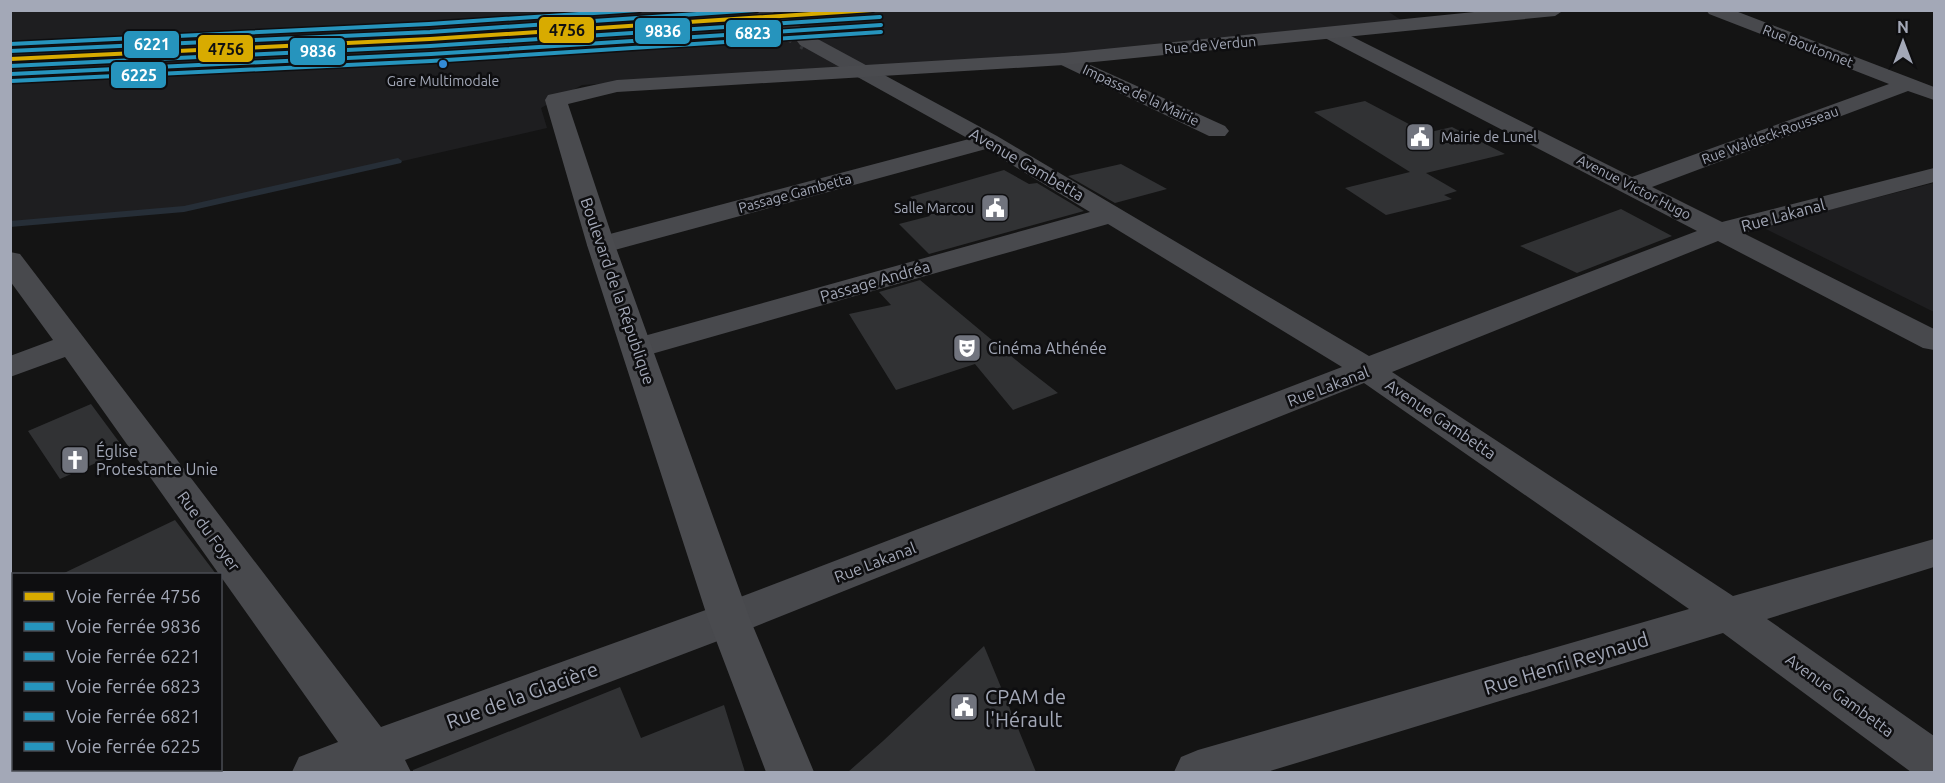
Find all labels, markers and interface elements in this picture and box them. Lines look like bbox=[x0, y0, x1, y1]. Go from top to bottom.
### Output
north arrow bbox=[1873, 12, 1933, 72]
line badge: 4756 bbox=[538, 16, 595, 44]
line badge: 9836 bbox=[634, 17, 691, 45]
text: N bbox=[1897, 18, 1909, 36]
line badge: 6823 bbox=[725, 19, 782, 48]
text: 4756 bbox=[549, 21, 585, 39]
street label: Rue Boutonnet bbox=[1761, 21, 1856, 71]
text: 9836 bbox=[645, 22, 681, 40]
text: 6823 bbox=[735, 24, 771, 42]
line badge: 6221 bbox=[123, 30, 180, 59]
street label: Rue de Verdun bbox=[1163, 33, 1257, 57]
line badge: 4756 bbox=[197, 34, 254, 63]
text: 6221 bbox=[134, 35, 170, 53]
line badge: 9836 bbox=[289, 37, 346, 66]
text: 4756 bbox=[208, 40, 244, 58]
text: 9836 bbox=[300, 42, 336, 60]
marker: Gare Multimodale bbox=[437, 58, 449, 70]
line badge: 6225 bbox=[110, 61, 167, 89]
street label: Impasse de la Mairie bbox=[1080, 61, 1202, 129]
text: 6225 bbox=[121, 66, 157, 84]
place label: Gare Multimodale bbox=[387, 73, 499, 89]
street label: Rue Waldeck-Rousseau bbox=[1699, 103, 1841, 167]
public building icon: Mairie de Lunel bbox=[1404, 121, 1436, 153]
street label: Avenue Gambetta bbox=[967, 124, 1087, 204]
place label: Mairie de Lunel bbox=[1441, 129, 1537, 145]
street label: Avenue Victor Hugo bbox=[1574, 151, 1694, 223]
street label: Passage Gambetta bbox=[737, 170, 853, 216]
public building icon: Salle Marcou bbox=[979, 192, 1011, 224]
street label: Boulevard de la République bbox=[577, 195, 659, 387]
street label: Rue Lakanal bbox=[1739, 195, 1827, 235]
place label: Salle Marcou bbox=[894, 200, 974, 216]
street label: Passage Andréa bbox=[818, 257, 932, 305]
theatre icon: Cinéma Athénée bbox=[951, 332, 983, 364]
place label: Cinéma Athénée bbox=[988, 339, 1107, 357]
street label: Rue Lakanal bbox=[1285, 362, 1371, 410]
street label: Avenue Gambetta bbox=[1382, 375, 1500, 463]
place label: Église Protestante Unie bbox=[96, 440, 218, 478]
church icon: Église Protestante Unie bbox=[59, 444, 91, 476]
street label: Rue du Foyer bbox=[174, 488, 244, 574]
street label: Rue Lakanal bbox=[832, 538, 918, 586]
legend bbox=[12, 573, 222, 771]
text: Voie ferrée 4756 bbox=[66, 586, 201, 606]
text: Voie ferrée 9836 bbox=[66, 616, 201, 636]
street label: Rue Henri Reynaud bbox=[1481, 627, 1651, 699]
text: Voie ferrée 6221 bbox=[66, 646, 201, 666]
street label: Avenue Gambetta bbox=[1782, 650, 1898, 740]
street label: Rue de la Glacière bbox=[443, 657, 601, 733]
text: Voie ferrée 6823 bbox=[66, 676, 201, 696]
place label: CPAM de l'Hérault bbox=[985, 685, 1066, 731]
public building icon: CPAM de l'Hérault bbox=[948, 691, 980, 723]
text: Voie ferrée 6821 bbox=[66, 706, 201, 726]
text: Voie ferrée 6225 bbox=[66, 736, 201, 756]

